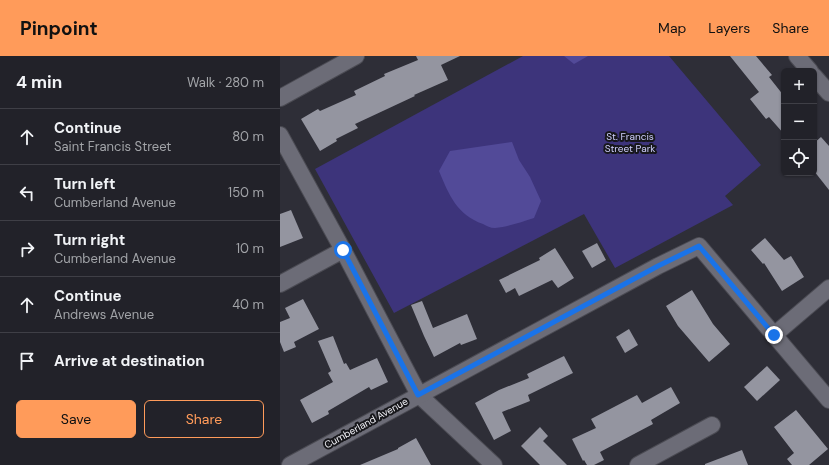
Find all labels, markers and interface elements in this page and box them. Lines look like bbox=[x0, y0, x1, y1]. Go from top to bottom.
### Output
text: Pinpoint bbox=[20, 16, 98, 41]
text: Map bbox=[658, 19, 686, 37]
text: Layers bbox=[708, 19, 750, 37]
text: Share bbox=[772, 19, 809, 37]
map controls bbox=[781, 68, 817, 176]
button: + bbox=[781, 68, 817, 104]
text: 4 min bbox=[16, 71, 62, 93]
text: Walk · 280 m bbox=[187, 74, 264, 91]
button: − bbox=[781, 104, 817, 140]
text: Continue bbox=[54, 118, 122, 138]
icon: ahead bbox=[16, 126, 38, 148]
text: 80 m bbox=[232, 128, 264, 145]
park label: St. Francis Street Park bbox=[605, 130, 655, 155]
text: Saint Francis Street bbox=[54, 138, 171, 155]
button: locate bbox=[781, 140, 817, 176]
text: Turn left bbox=[54, 174, 115, 194]
icon: left bbox=[16, 182, 38, 204]
text: 150 m bbox=[228, 184, 264, 201]
text: Cumberland Avenue bbox=[54, 194, 176, 211]
text: Turn right bbox=[54, 230, 125, 250]
icon: right bbox=[16, 238, 38, 260]
text: 10 m bbox=[236, 240, 264, 257]
route start bbox=[334, 241, 352, 259]
text: Cumberland Avenue bbox=[54, 250, 176, 267]
text: Continue bbox=[54, 286, 122, 306]
icon: ahead bbox=[16, 294, 38, 316]
text: 40 m bbox=[232, 296, 264, 313]
text: Andrews Avenue bbox=[54, 306, 154, 323]
route end bbox=[765, 326, 783, 344]
icon: arrive bbox=[16, 350, 38, 372]
text: Arrive at destination bbox=[54, 351, 205, 371]
street label: Cumberland Avenue bbox=[322, 394, 410, 451]
button: Save bbox=[16, 400, 136, 438]
button: Share bbox=[144, 400, 264, 438]

